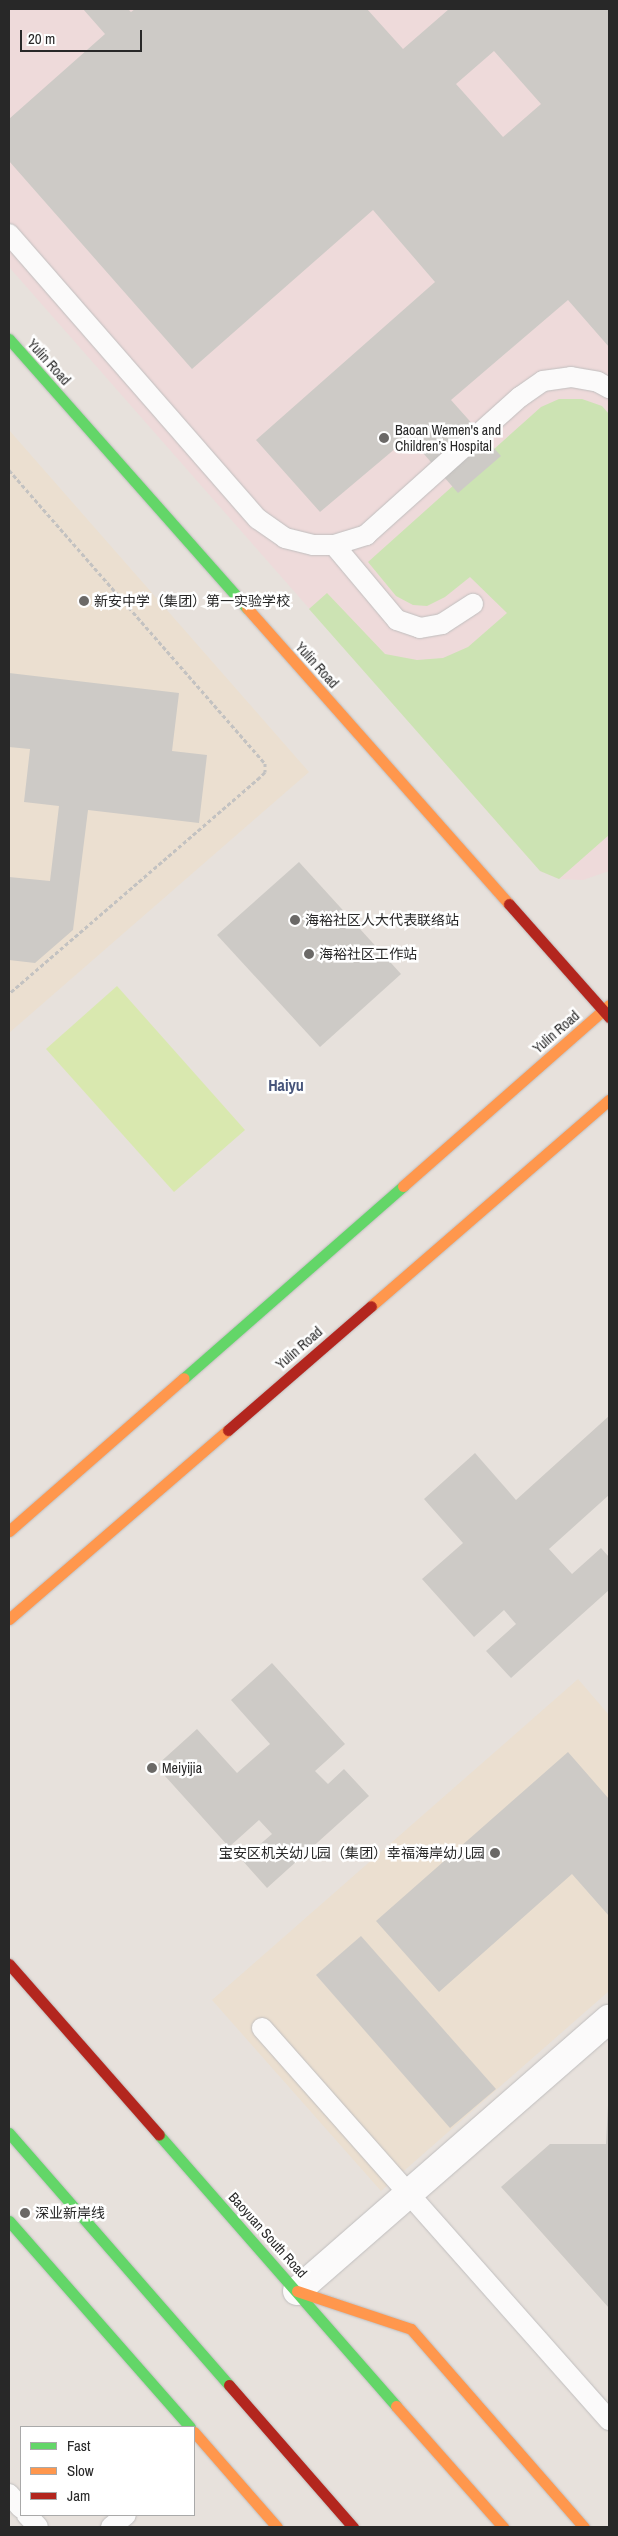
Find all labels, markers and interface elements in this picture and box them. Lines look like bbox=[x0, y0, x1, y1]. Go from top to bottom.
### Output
scale bar bbox=[22, 20, 145, 52]
text: 20 m bbox=[28, 28, 55, 49]
street label: Yulin Road bbox=[24, 336, 74, 388]
place label: Baoan Wemen's and Children’s Hospital bbox=[395, 422, 501, 454]
marker: Baoan Wemen's and Children’s Hospital bbox=[377, 431, 391, 445]
place label: 新安中学（集团）第一实验学校 bbox=[94, 593, 290, 609]
marker: 新安中学（集团）第一实验学校 bbox=[78, 595, 90, 607]
street label: Yulin Road bbox=[292, 639, 342, 691]
place label: 海裕社区人大代表联络站 bbox=[305, 912, 459, 928]
marker: 海裕社区人大代表联络站 bbox=[289, 914, 301, 926]
place label: 海裕社区工作站 bbox=[319, 946, 417, 962]
marker: 海裕社区工作站 bbox=[303, 948, 315, 960]
street label: Yulin Road bbox=[529, 1007, 583, 1057]
district label: Haiyu bbox=[268, 1075, 304, 1095]
street label: Yulin Road bbox=[272, 1323, 326, 1373]
place label: Meiyijia bbox=[162, 1760, 202, 1776]
marker: Meiyijia bbox=[146, 1762, 158, 1774]
place label: 宝安区机关幼儿园（集团）幸福海岸幼儿园 bbox=[219, 1845, 485, 1861]
marker: 宝安区机关幼儿园（集团）幸福海岸幼儿园 bbox=[489, 1847, 501, 1859]
street label: Baoyuan South Road bbox=[225, 2189, 311, 2281]
place label: 深业新岸线 bbox=[35, 2205, 105, 2221]
marker: 深业新岸线 bbox=[19, 2207, 31, 2219]
legend bbox=[20, 2426, 195, 2516]
text: Fast bbox=[67, 2435, 90, 2456]
text: Slow bbox=[67, 2460, 94, 2481]
text: Jam bbox=[67, 2485, 90, 2506]

